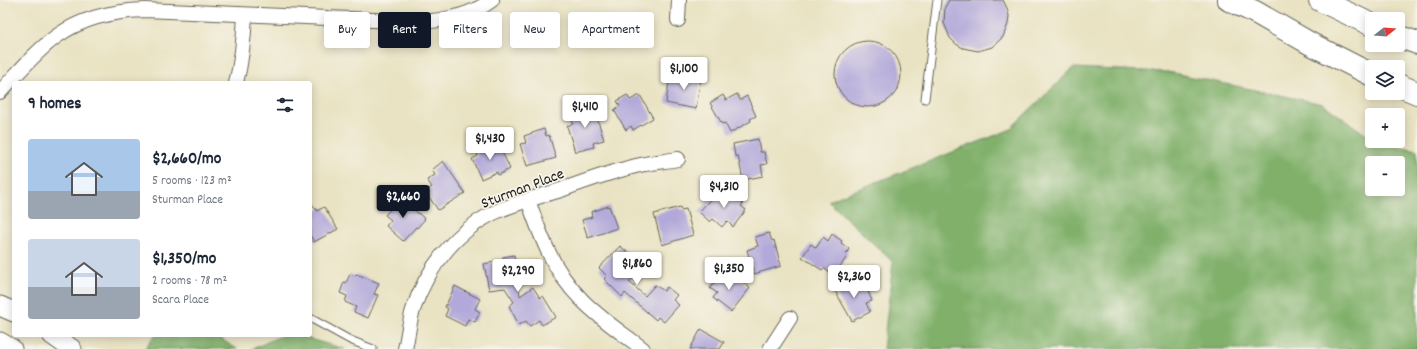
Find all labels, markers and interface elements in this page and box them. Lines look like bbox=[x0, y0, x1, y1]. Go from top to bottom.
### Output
chip: Buy bbox=[324, 12, 370, 48]
chip: Rent bbox=[378, 12, 431, 48]
chip: Filters bbox=[439, 12, 502, 48]
chip: New bbox=[510, 12, 560, 48]
chip: Apartment bbox=[568, 12, 654, 48]
north arrow bbox=[1365, 12, 1405, 52]
map controls bbox=[1365, 12, 1405, 196]
pin: $1,100 bbox=[651, 57, 717, 91]
text: $1,100 bbox=[670, 60, 698, 79]
button: layers bbox=[1365, 60, 1405, 100]
text: 9 homes bbox=[28, 93, 81, 117]
icon: filters bbox=[274, 94, 296, 116]
pin: $1,410 bbox=[552, 95, 618, 129]
text: $1,410 bbox=[571, 98, 599, 117]
button: + bbox=[1365, 108, 1405, 148]
pin: $1,430 bbox=[457, 127, 523, 161]
text: $1,430 bbox=[475, 130, 505, 149]
text: $2,660/mo bbox=[152, 148, 221, 172]
icon: home bbox=[60, 155, 108, 203]
button: − bbox=[1365, 156, 1405, 196]
street label: Sturman Place bbox=[478, 163, 568, 216]
text: 5 rooms · 123 m² bbox=[152, 172, 232, 191]
pin: $4,310 bbox=[691, 175, 757, 209]
text: $4,310 bbox=[709, 178, 739, 197]
pin: $2,660 bbox=[370, 185, 436, 219]
text: $2,660 bbox=[386, 188, 420, 207]
text: Sturman Place bbox=[152, 191, 223, 210]
text: $1,350/mo bbox=[152, 248, 216, 272]
pin: $1,860 bbox=[604, 252, 670, 286]
icon: home bbox=[60, 255, 108, 303]
text: $1,860 bbox=[622, 255, 652, 274]
pin: $1,350 bbox=[696, 257, 762, 291]
pin: $2,290 bbox=[485, 259, 551, 293]
text: $1,350 bbox=[714, 260, 744, 279]
text: $2,290 bbox=[501, 262, 535, 281]
pin: $2,360 bbox=[821, 265, 887, 299]
text: $2,360 bbox=[837, 268, 871, 287]
text: 2 rooms · 78 m² bbox=[152, 272, 227, 291]
text: Scara Place bbox=[152, 291, 209, 310]

